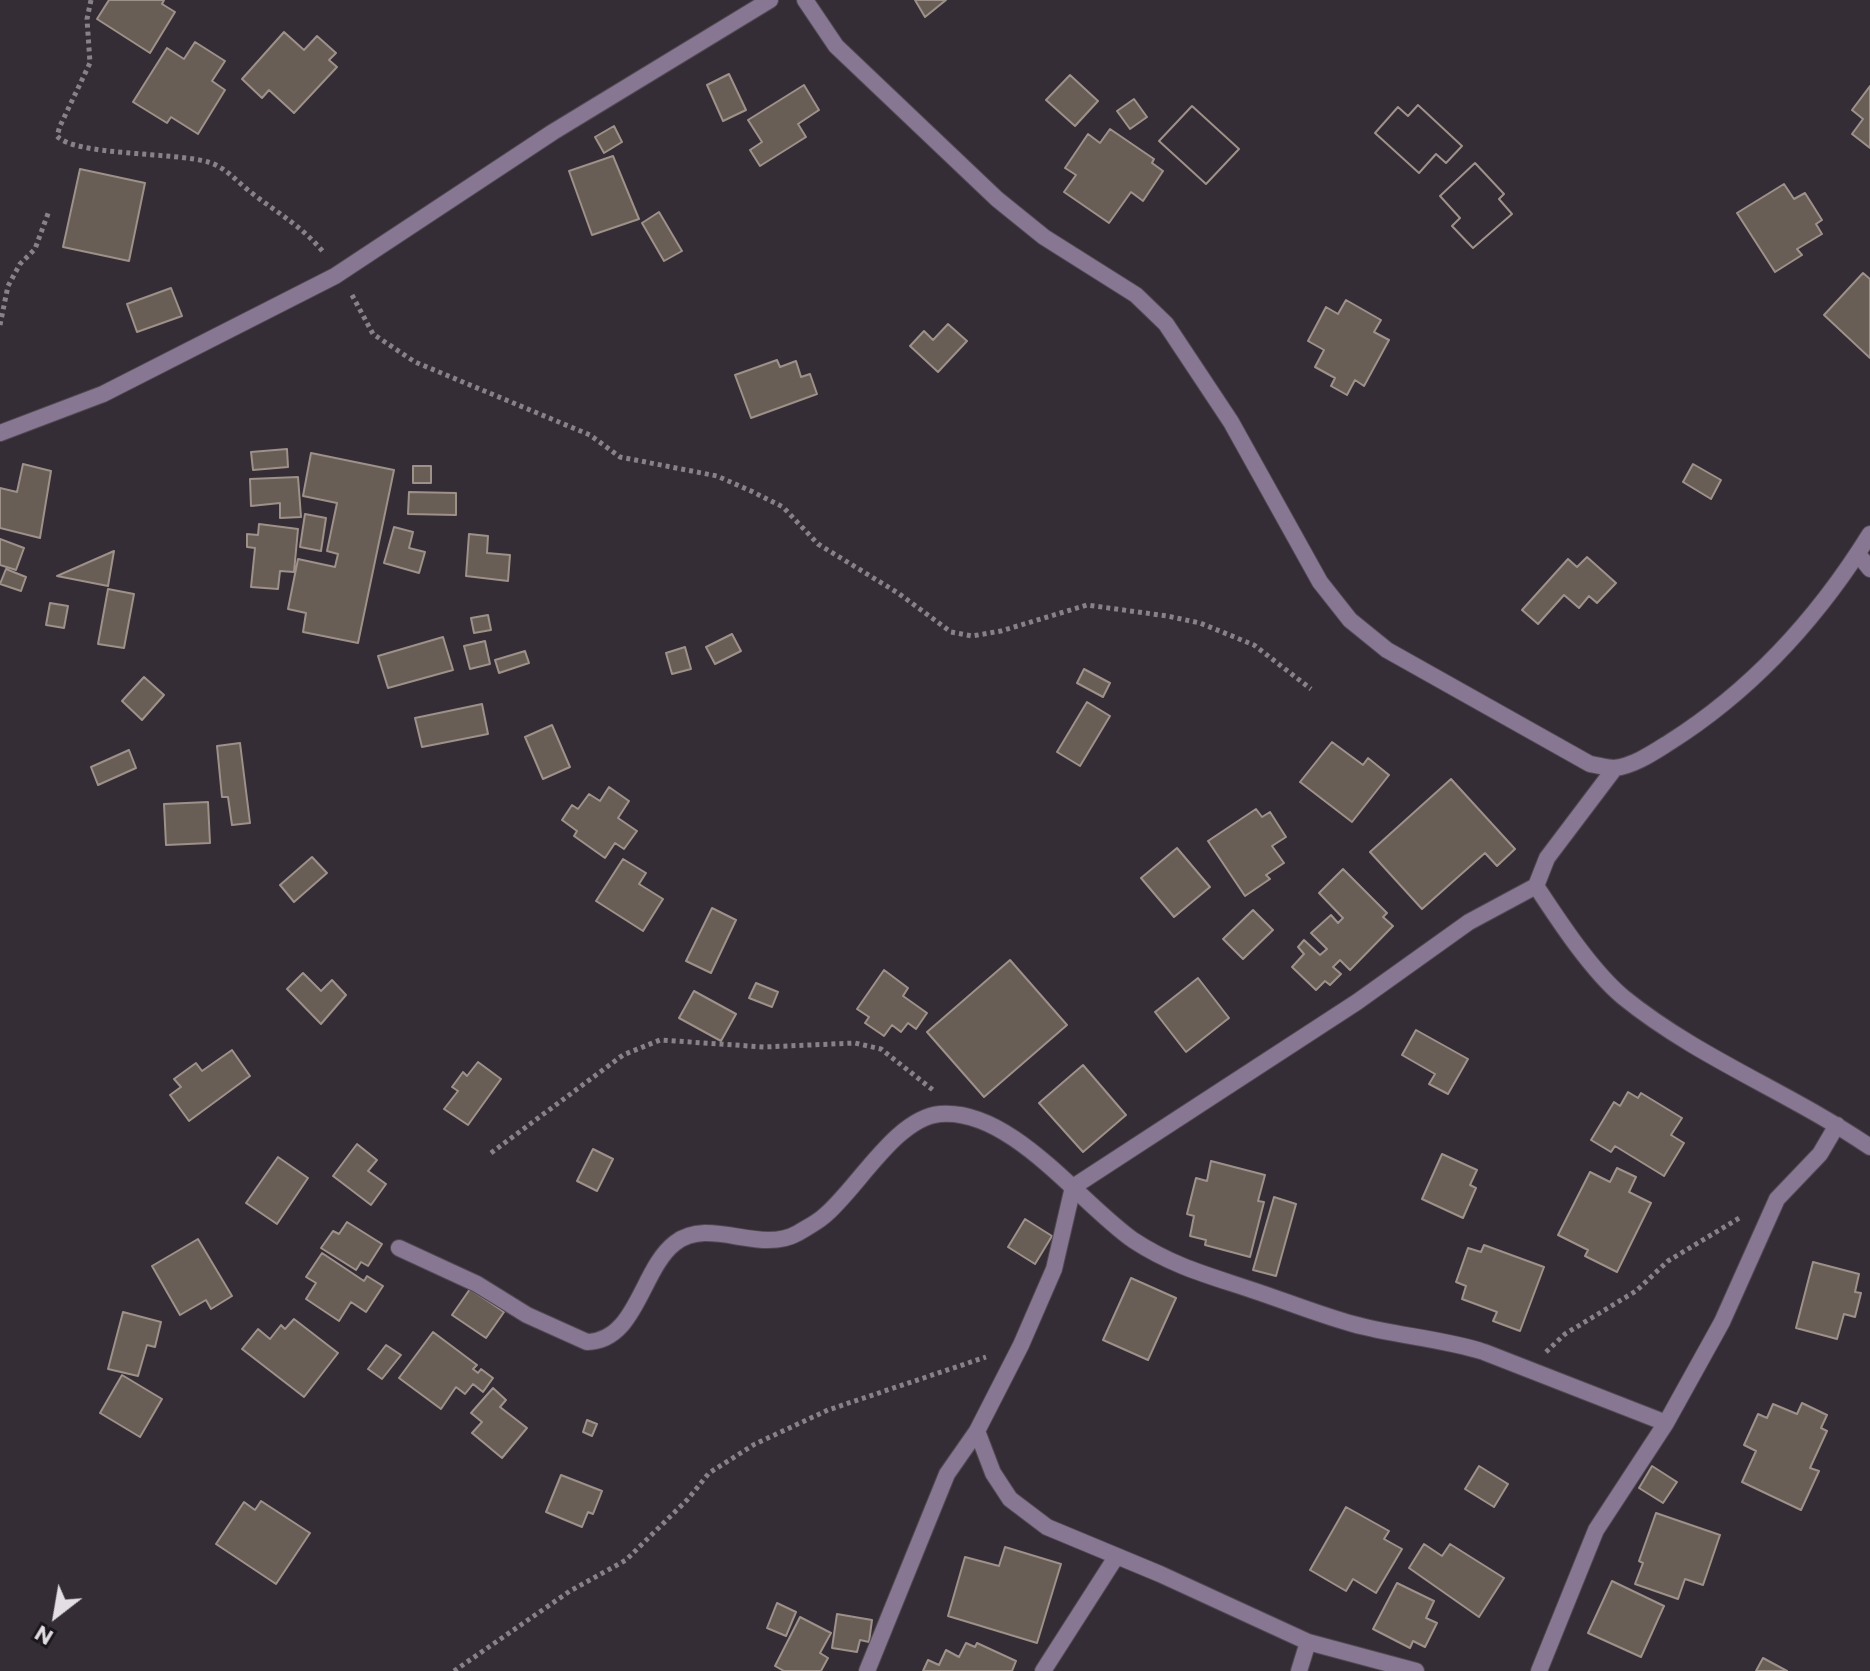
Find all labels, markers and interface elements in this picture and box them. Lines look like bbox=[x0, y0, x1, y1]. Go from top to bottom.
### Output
north arrow bbox=[16, 1575, 96, 1655]
text: N bbox=[29, 1620, 57, 1652]

